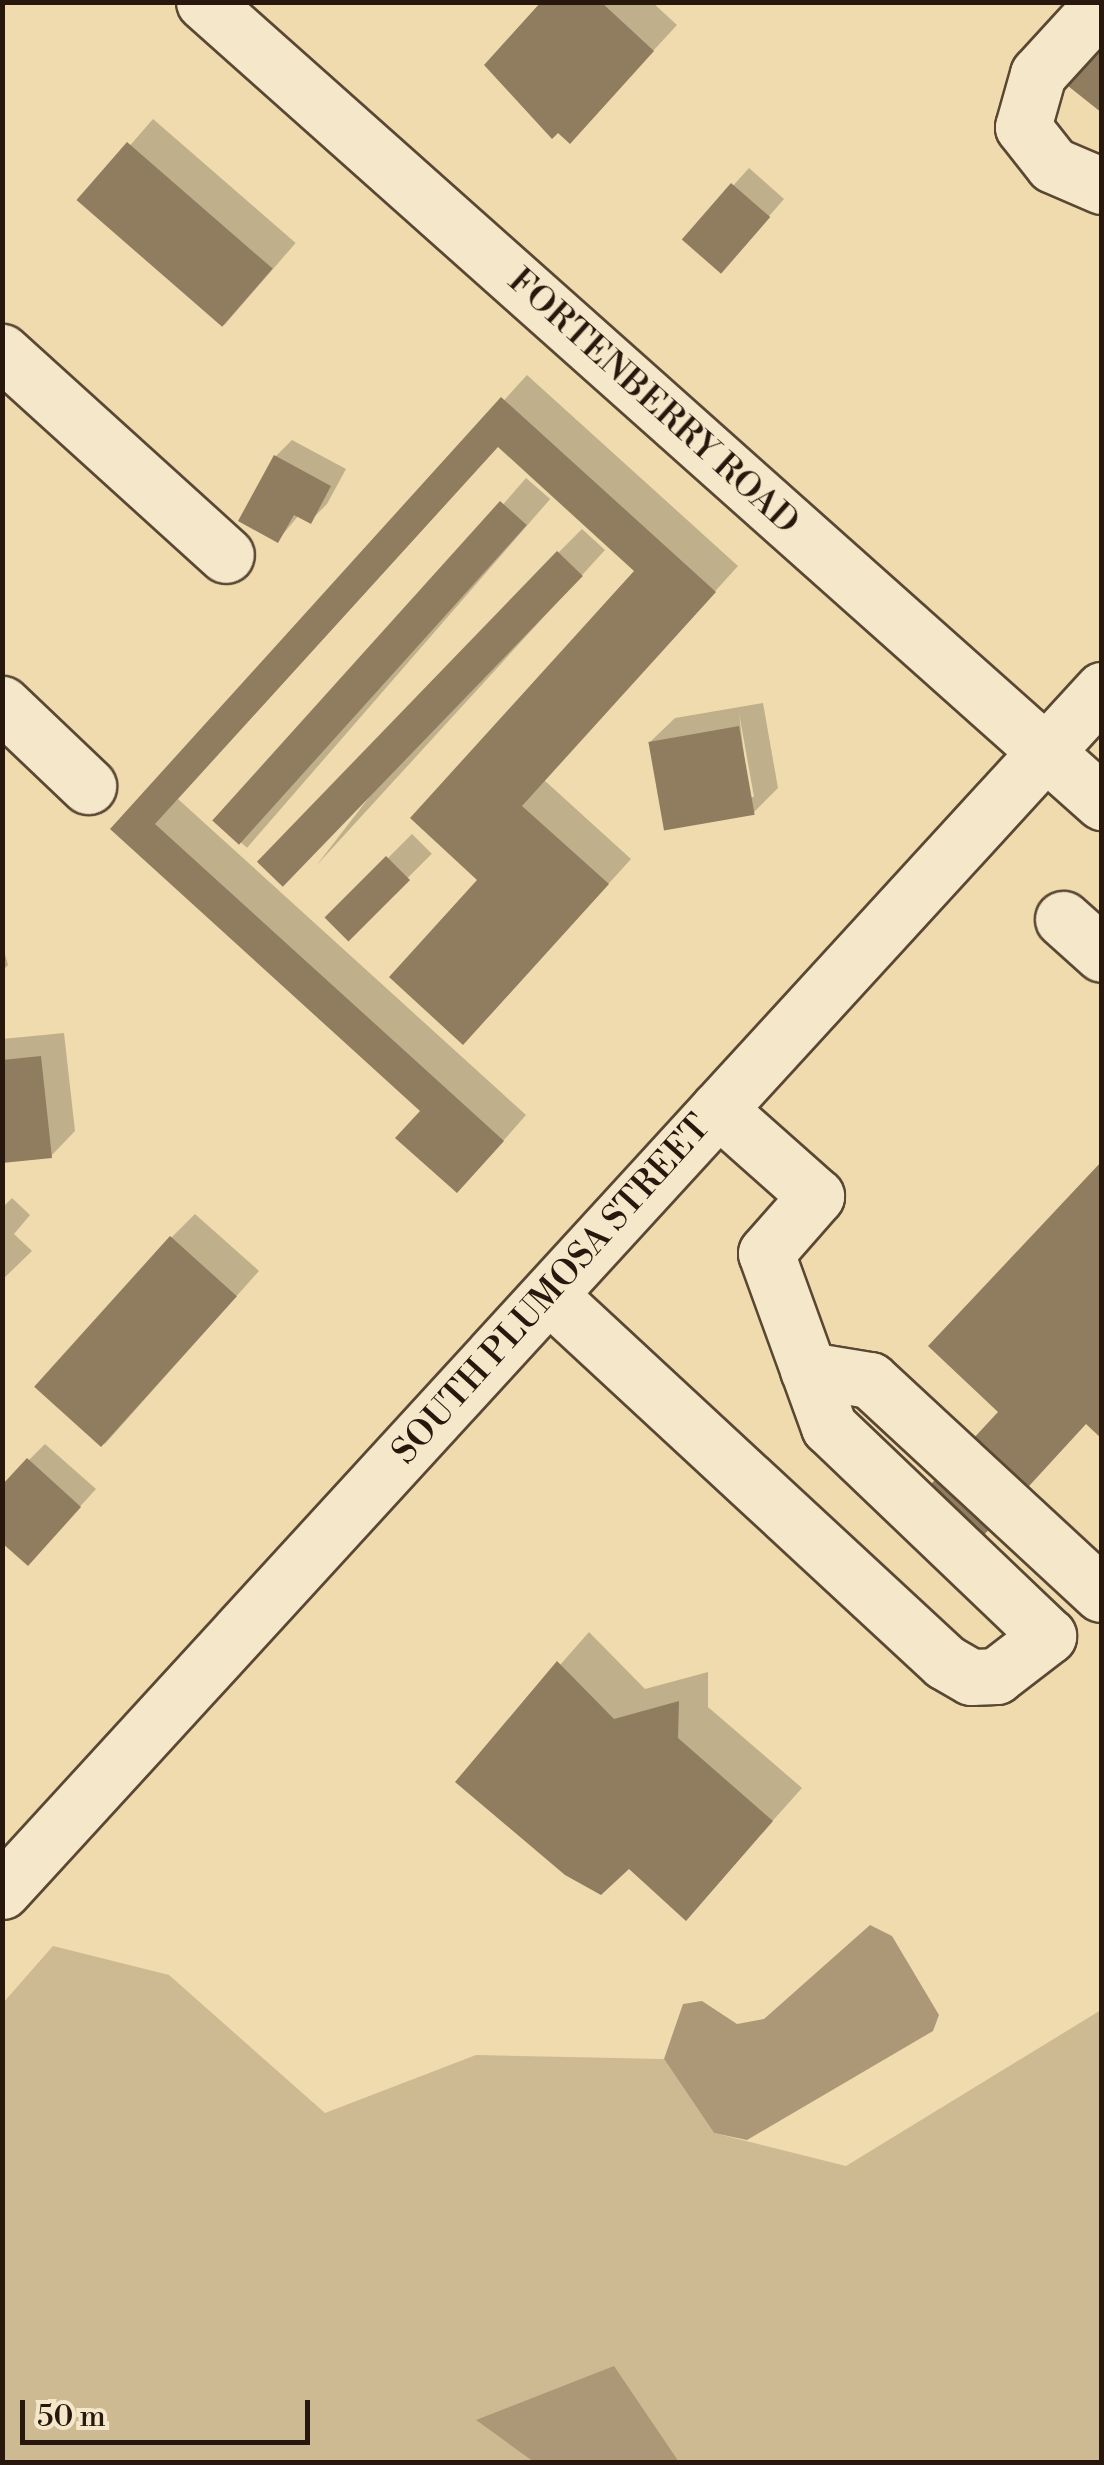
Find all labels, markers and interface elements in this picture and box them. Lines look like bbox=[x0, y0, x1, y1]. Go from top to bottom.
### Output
street label: FORTENBERRY ROAD bbox=[499, 260, 807, 544]
street label: SOUTH PLUMOSA STREET bbox=[384, 1107, 720, 1473]
scale bar bbox=[25, 2380, 315, 2442]
text: 50 m bbox=[37, 2398, 106, 2436]

